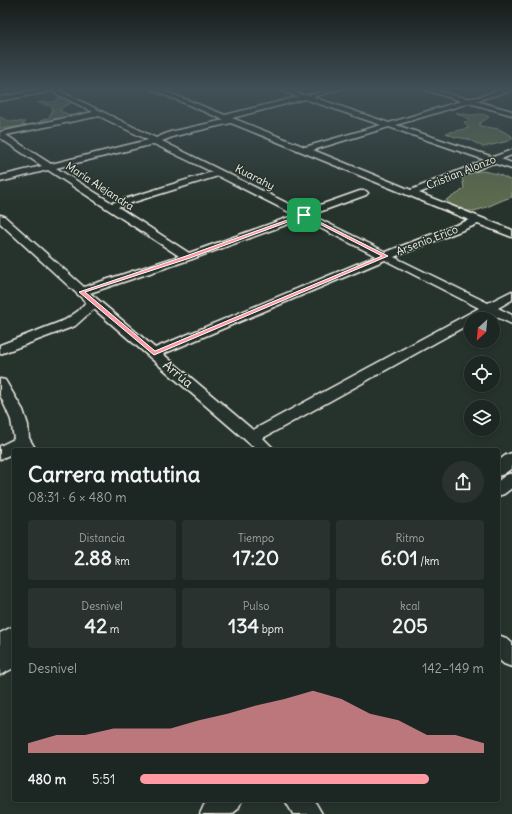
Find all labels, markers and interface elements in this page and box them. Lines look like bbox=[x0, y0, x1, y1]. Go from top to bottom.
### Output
street label: Cristian Alonzo bbox=[424, 152, 498, 192]
street label: María Alejandra bbox=[63, 159, 137, 213]
street label: Kuarahy bbox=[233, 161, 277, 193]
pin bbox=[287, 198, 321, 232]
icon: arrive bbox=[293, 204, 315, 226]
street label: Arsenio Erico bbox=[394, 222, 460, 258]
north arrow bbox=[464, 312, 500, 348]
map controls bbox=[464, 312, 500, 436]
button: locate bbox=[464, 356, 500, 392]
street label: Arrúa bbox=[160, 357, 196, 391]
button: layers bbox=[464, 400, 500, 436]
text: Carrera matutina bbox=[28, 460, 200, 488]
button: share bbox=[442, 461, 484, 503]
text: 08:31 · 6 × 480 m bbox=[28, 489, 127, 506]
text: Distancia bbox=[79, 531, 125, 545]
text: Tiempo bbox=[238, 531, 274, 545]
text: Ritmo bbox=[396, 531, 425, 545]
text: 2.88 bbox=[74, 545, 112, 570]
text: 17:20 bbox=[233, 545, 279, 570]
text: 6:01 bbox=[380, 545, 418, 570]
text: km bbox=[112, 554, 130, 568]
text: /km bbox=[418, 554, 440, 568]
text: Desnivel bbox=[81, 599, 123, 613]
text: Pulso bbox=[243, 599, 269, 613]
text: kcal bbox=[400, 599, 420, 613]
text: 42 bbox=[85, 613, 107, 638]
text: 134 bbox=[228, 613, 259, 638]
text: 205 bbox=[392, 613, 428, 638]
text: m bbox=[107, 622, 119, 636]
text: bpm bbox=[259, 622, 284, 636]
text: Desnivel bbox=[28, 660, 77, 677]
text: 142–149 m bbox=[422, 660, 484, 677]
text: 480 m bbox=[28, 771, 66, 788]
text: 5:51 bbox=[92, 771, 115, 788]

